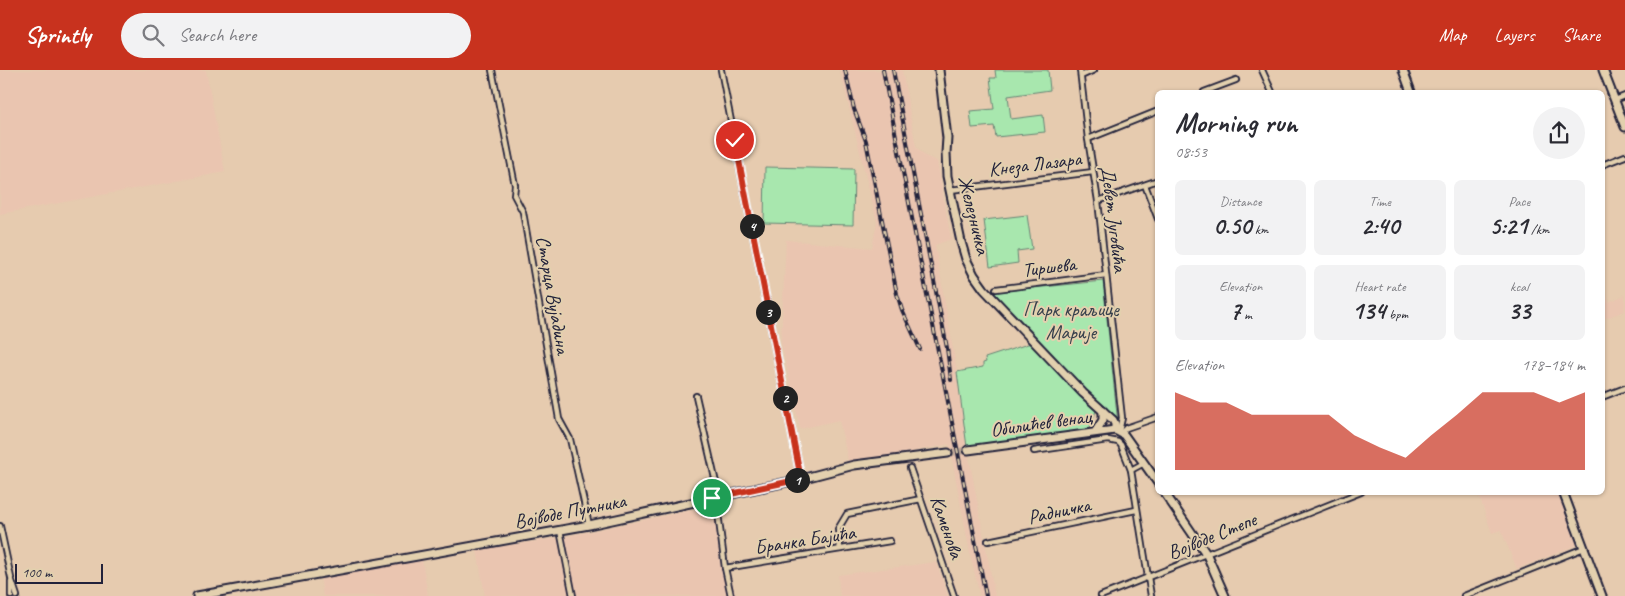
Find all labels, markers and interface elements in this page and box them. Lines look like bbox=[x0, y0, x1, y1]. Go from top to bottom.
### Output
search box bbox=[121, 13, 471, 58]
text: Sprintly bbox=[25, 20, 91, 50]
icon: search bbox=[139, 21, 167, 49]
text: Search here bbox=[179, 23, 256, 47]
text: Map bbox=[1439, 24, 1467, 46]
text: Layers bbox=[1495, 24, 1534, 46]
text: Share bbox=[1562, 24, 1600, 46]
text: Morning run bbox=[1175, 105, 1297, 140]
button: share bbox=[1533, 107, 1585, 159]
pin bbox=[714, 119, 756, 161]
icon: check bbox=[721, 126, 749, 154]
text: 08:53 bbox=[1175, 142, 1207, 162]
street label: Кнеза Лазара bbox=[987, 146, 1085, 182]
street label: Девет Југовића bbox=[1095, 165, 1133, 275]
street label: Железничка bbox=[952, 173, 996, 258]
text: Distance bbox=[1220, 193, 1262, 210]
text: Time bbox=[1369, 193, 1391, 210]
text: Pace bbox=[1509, 193, 1530, 210]
text: 0.50 bbox=[1213, 210, 1251, 242]
text: 2:40 bbox=[1361, 210, 1399, 242]
text: 5:21 bbox=[1489, 210, 1528, 242]
pin: 4 bbox=[740, 214, 764, 238]
text: 4 bbox=[749, 218, 756, 235]
text: km bbox=[1251, 221, 1268, 238]
text: /km bbox=[1528, 221, 1549, 238]
street label: Старца Вујадина bbox=[530, 234, 576, 358]
street label: Тиршева bbox=[1021, 251, 1079, 283]
text: Elevation bbox=[1219, 278, 1262, 295]
text: Heart rate bbox=[1354, 278, 1406, 295]
text: kcal bbox=[1510, 278, 1529, 295]
text: 7 bbox=[1229, 295, 1241, 327]
text: 134 bbox=[1352, 295, 1386, 327]
text: 33 bbox=[1508, 295, 1531, 327]
park label: Парк краљице Марије bbox=[1023, 297, 1120, 345]
pin: 3 bbox=[756, 300, 780, 324]
text: 3 bbox=[765, 304, 772, 321]
text: m bbox=[1241, 306, 1252, 323]
text: bpm bbox=[1386, 306, 1408, 323]
text: Elevation bbox=[1175, 355, 1224, 375]
text: 178–184 m bbox=[1522, 355, 1585, 375]
pin: 2 bbox=[772, 386, 798, 410]
text: 2 bbox=[782, 390, 789, 407]
street label: Обилићев венац bbox=[989, 403, 1095, 442]
pin: 1 bbox=[784, 468, 810, 492]
text: 1 bbox=[794, 472, 801, 489]
pin bbox=[691, 477, 733, 519]
icon: arrive bbox=[698, 484, 726, 512]
street label: Војводе Путника bbox=[512, 488, 630, 534]
street label: Каменова bbox=[925, 492, 970, 563]
street label: Радничка bbox=[1025, 492, 1094, 530]
street label: Војводе Степе bbox=[1164, 506, 1261, 565]
street label: Бранка Бајића bbox=[753, 520, 858, 560]
scale bar bbox=[15, 561, 102, 584]
text: 100 m bbox=[22, 564, 52, 581]

